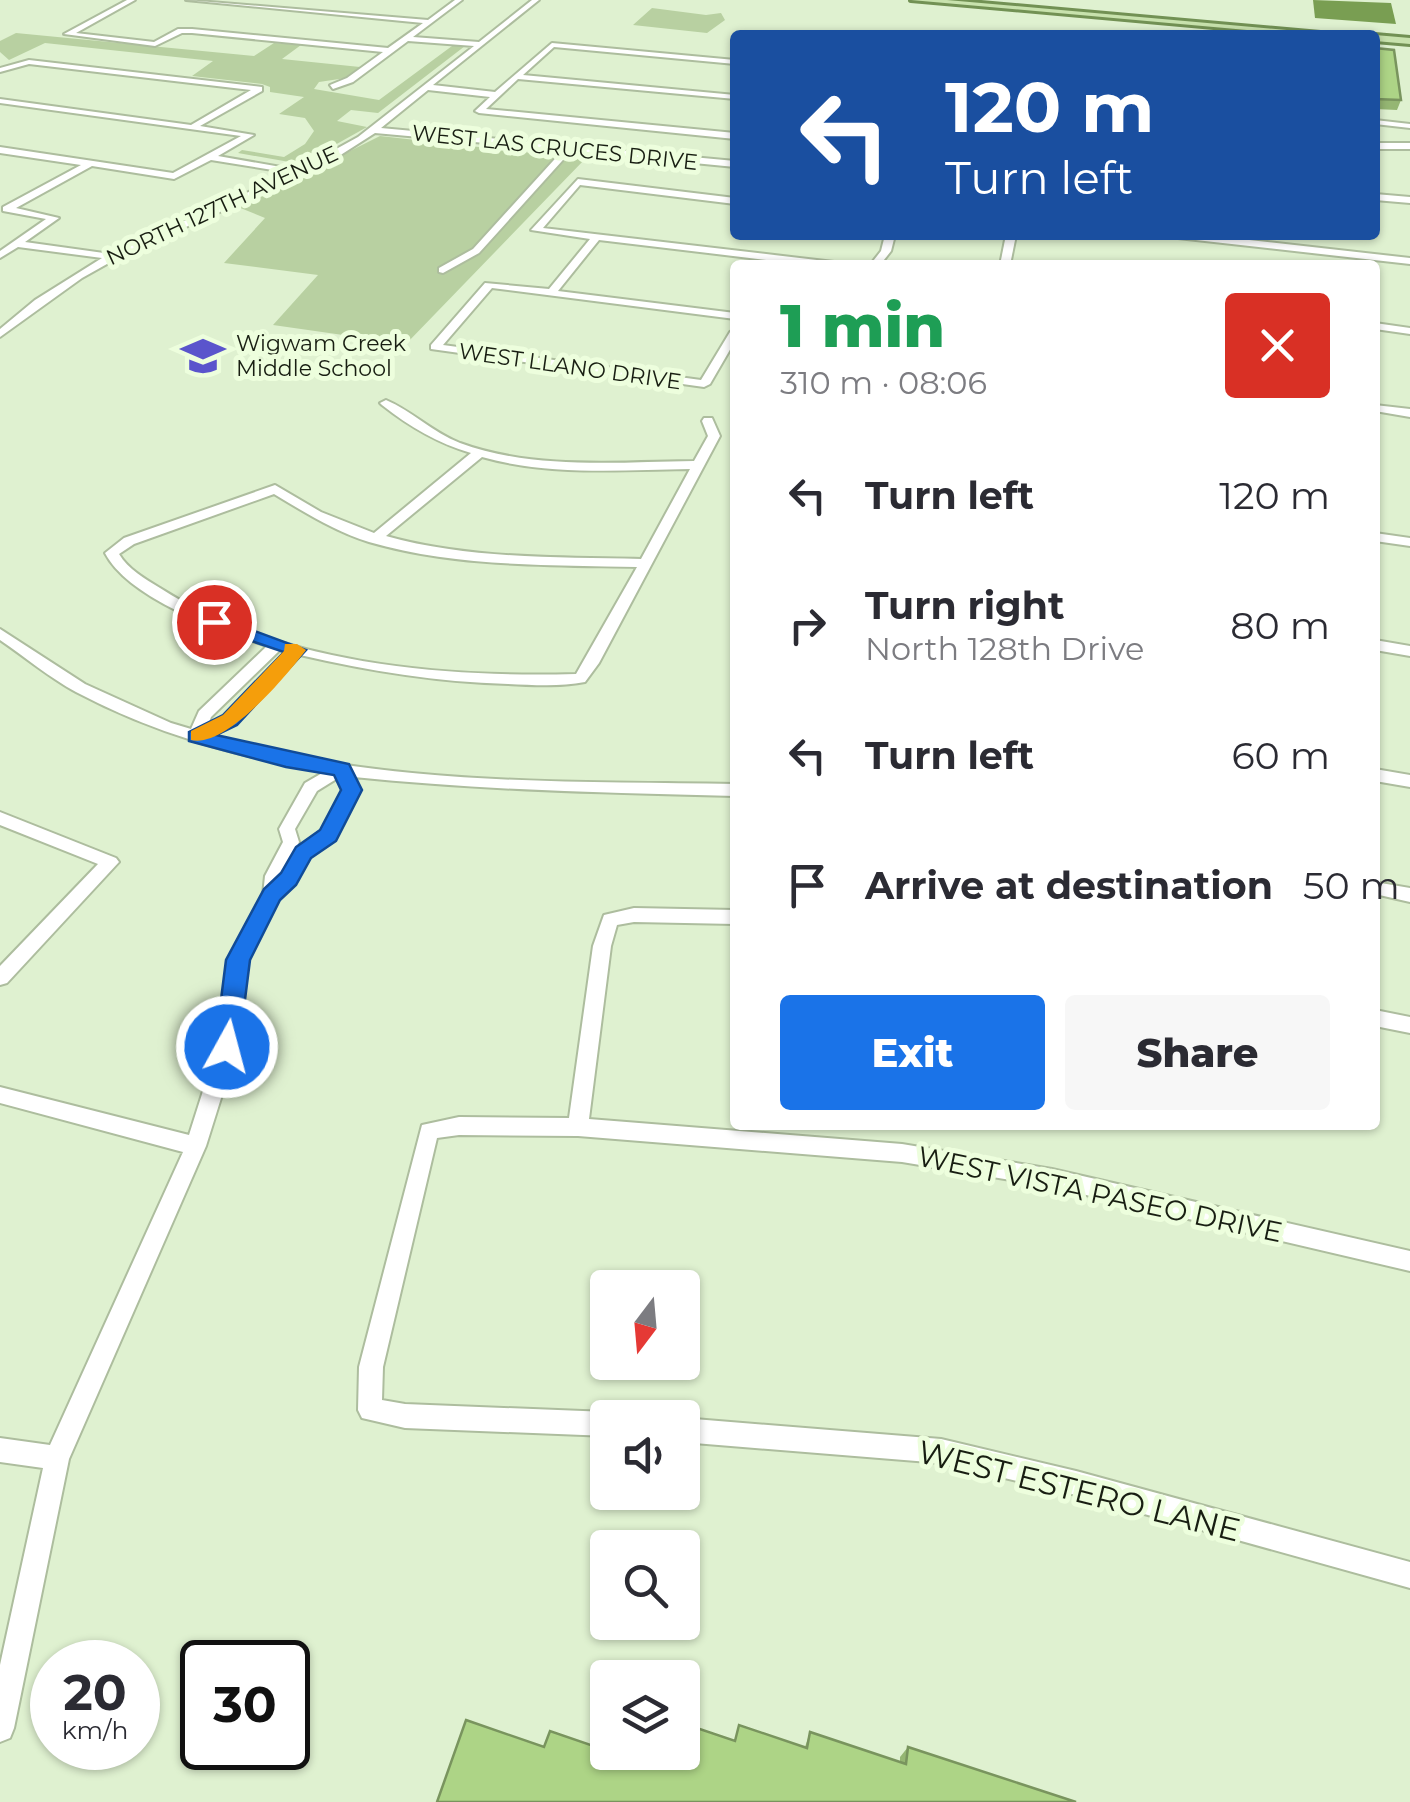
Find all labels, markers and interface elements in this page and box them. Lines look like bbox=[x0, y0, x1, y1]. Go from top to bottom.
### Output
text: 120 m bbox=[945, 64, 1155, 150]
icon: left bbox=[780, 70, 910, 200]
street label: WEST LAS CRUCES DRIVE bbox=[411, 119, 699, 176]
street label: NORTH 127TH AVENUE bbox=[102, 140, 342, 271]
text: Turn left bbox=[945, 150, 1133, 205]
text: 1 min bbox=[780, 289, 945, 362]
button: close bbox=[1225, 293, 1330, 398]
place label: Wigwam Creek Middle School bbox=[236, 330, 407, 382]
school or university icon: Wigwam Creek Middle School bbox=[179, 332, 227, 380]
street label: WEST LLANO DRIVE bbox=[457, 338, 683, 395]
text: 310 m · 08:06 bbox=[780, 363, 987, 402]
icon: left bbox=[780, 468, 835, 523]
text: Turn left bbox=[865, 472, 1034, 519]
text: 120 m bbox=[1219, 472, 1330, 519]
pin bbox=[172, 580, 257, 665]
text: Turn right bbox=[865, 582, 1064, 629]
icon: arrive bbox=[187, 595, 242, 650]
icon: right bbox=[780, 598, 835, 653]
text: 80 m bbox=[1230, 602, 1330, 649]
text: North 128th Drive bbox=[865, 629, 1144, 668]
icon: left bbox=[780, 728, 835, 783]
text: Turn left bbox=[865, 732, 1034, 779]
text: 60 m bbox=[1231, 732, 1330, 779]
icon: arrive bbox=[780, 858, 835, 913]
text: Arrive at destination bbox=[865, 862, 1273, 909]
text: 50 m bbox=[1303, 862, 1400, 909]
position arrow bbox=[175, 995, 279, 1099]
button: Exit bbox=[780, 995, 1045, 1110]
button: Share bbox=[1065, 995, 1330, 1110]
street label: WEST VISTA PASEO DRIVE bbox=[915, 1139, 1285, 1249]
north arrow bbox=[590, 1270, 700, 1380]
map controls bbox=[590, 1270, 700, 1770]
button: sound bbox=[590, 1400, 700, 1510]
street label: WEST ESTERO LANE bbox=[914, 1432, 1244, 1549]
button: search bbox=[590, 1530, 700, 1640]
speed limit sign: 30 bbox=[180, 1640, 310, 1770]
button: layers bbox=[590, 1660, 700, 1770]
text: 20 bbox=[63, 1662, 127, 1723]
text: km/h bbox=[62, 1715, 128, 1745]

